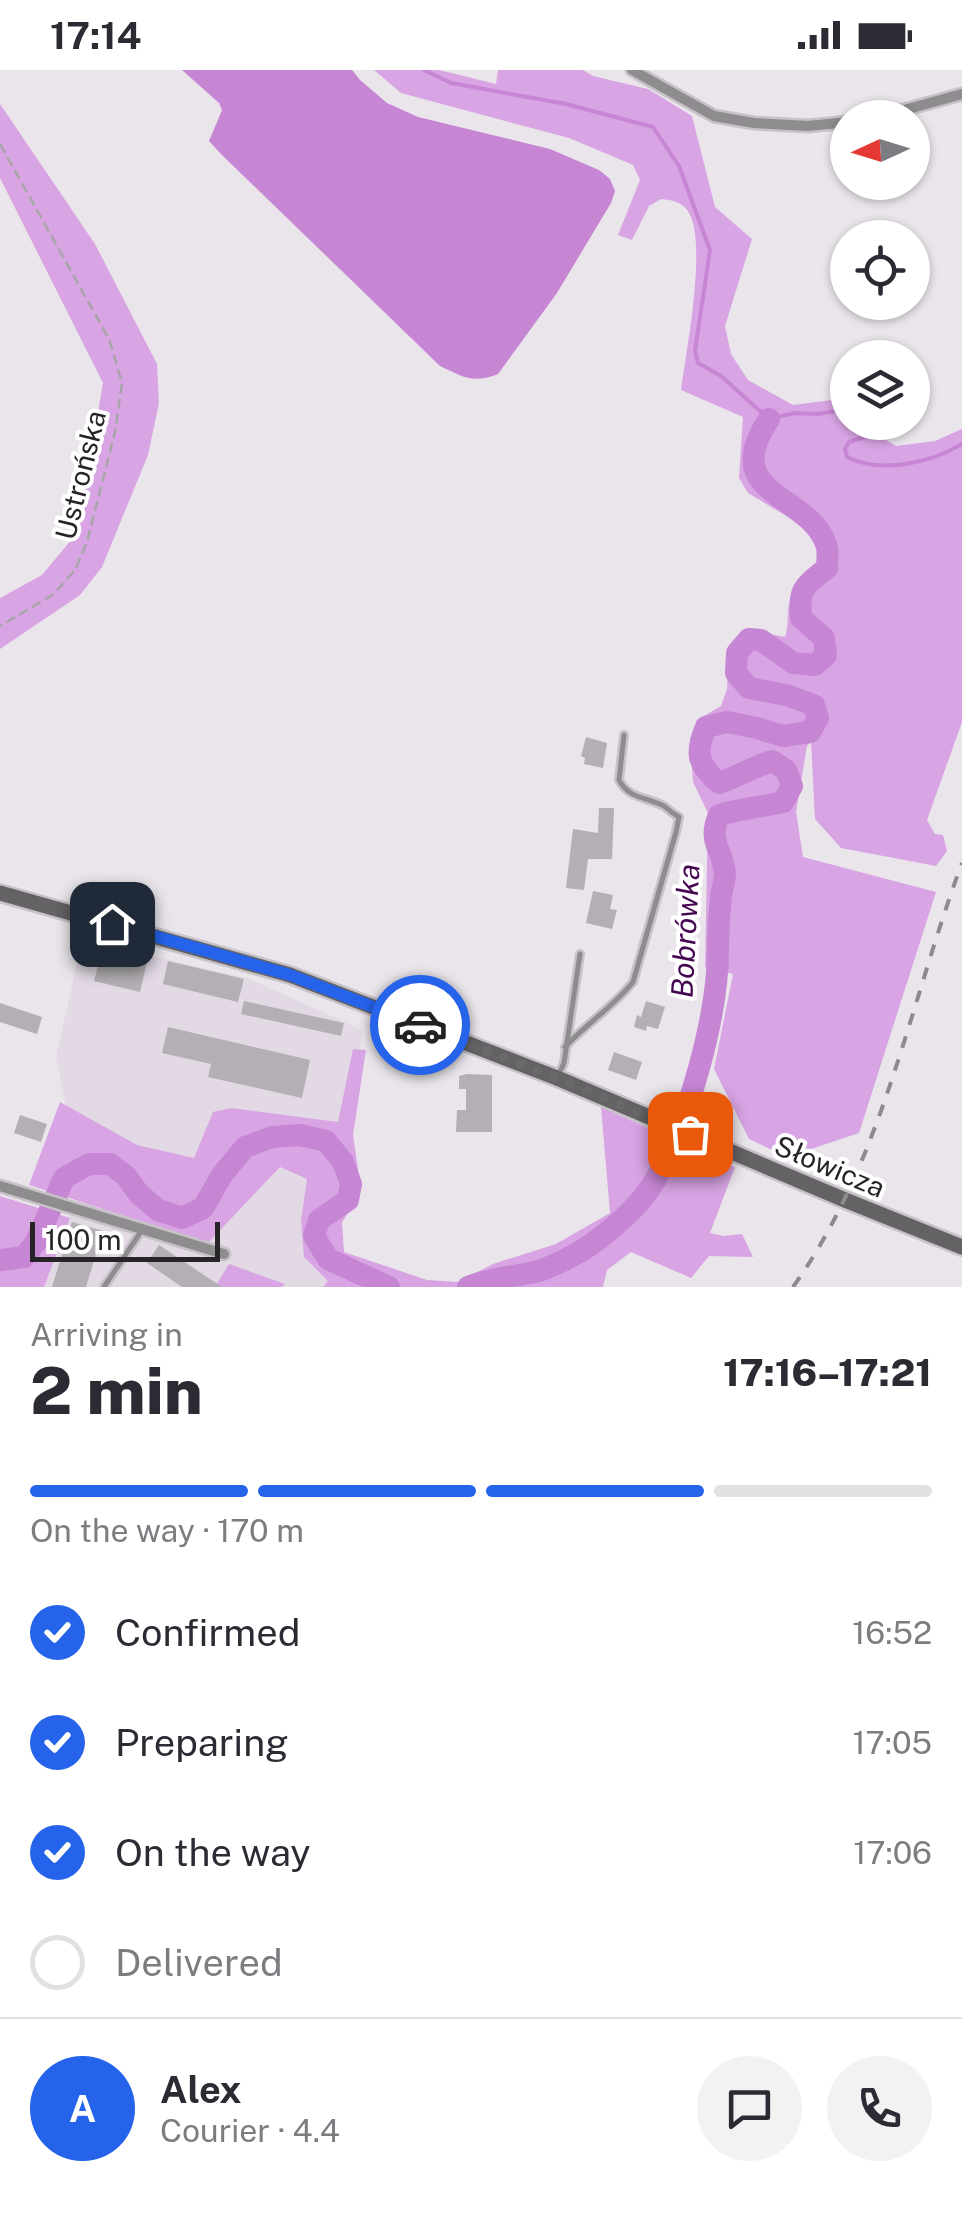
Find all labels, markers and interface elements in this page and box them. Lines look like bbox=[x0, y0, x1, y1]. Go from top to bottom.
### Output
text: 17:14 bbox=[50, 13, 142, 58]
north arrow bbox=[830, 100, 930, 200]
map controls bbox=[830, 100, 930, 440]
button: locate bbox=[830, 220, 930, 320]
button: layers bbox=[830, 340, 930, 440]
street label: Ustrońska bbox=[48, 407, 112, 543]
water label: Bobrówka bbox=[664, 863, 706, 999]
pin bbox=[70, 882, 155, 967]
icon: home bbox=[85, 897, 140, 952]
courier bbox=[370, 975, 470, 1075]
icon: car bbox=[393, 998, 448, 1053]
pin bbox=[648, 1092, 733, 1177]
icon: bag bbox=[663, 1107, 718, 1162]
street label: Słowicza bbox=[770, 1128, 890, 1204]
scale bar bbox=[30, 1217, 220, 1262]
text: 100 m bbox=[45, 1223, 122, 1256]
text: Arriving in bbox=[30, 1316, 183, 1353]
text: 17:16–17:21 bbox=[723, 1350, 932, 1395]
text: 2 min bbox=[30, 1352, 203, 1429]
text: On the way · 170 m bbox=[30, 1512, 304, 1549]
icon: check bbox=[30, 1605, 85, 1660]
text: Confirmed bbox=[115, 1610, 300, 1655]
text: 16:52 bbox=[852, 1614, 932, 1651]
icon: check bbox=[30, 1715, 85, 1770]
text: Preparing bbox=[115, 1720, 289, 1765]
text: 17:05 bbox=[852, 1724, 932, 1761]
icon: check bbox=[30, 1825, 85, 1880]
text: On the way bbox=[115, 1830, 311, 1875]
text: 17:06 bbox=[853, 1834, 932, 1871]
text: Delivered bbox=[115, 1940, 283, 1985]
button: chat bbox=[697, 2056, 802, 2161]
button: phone bbox=[827, 2056, 932, 2161]
text: Alex bbox=[160, 2067, 242, 2112]
text: A bbox=[69, 2086, 96, 2131]
text: Courier · 4.4 bbox=[160, 2112, 340, 2149]

